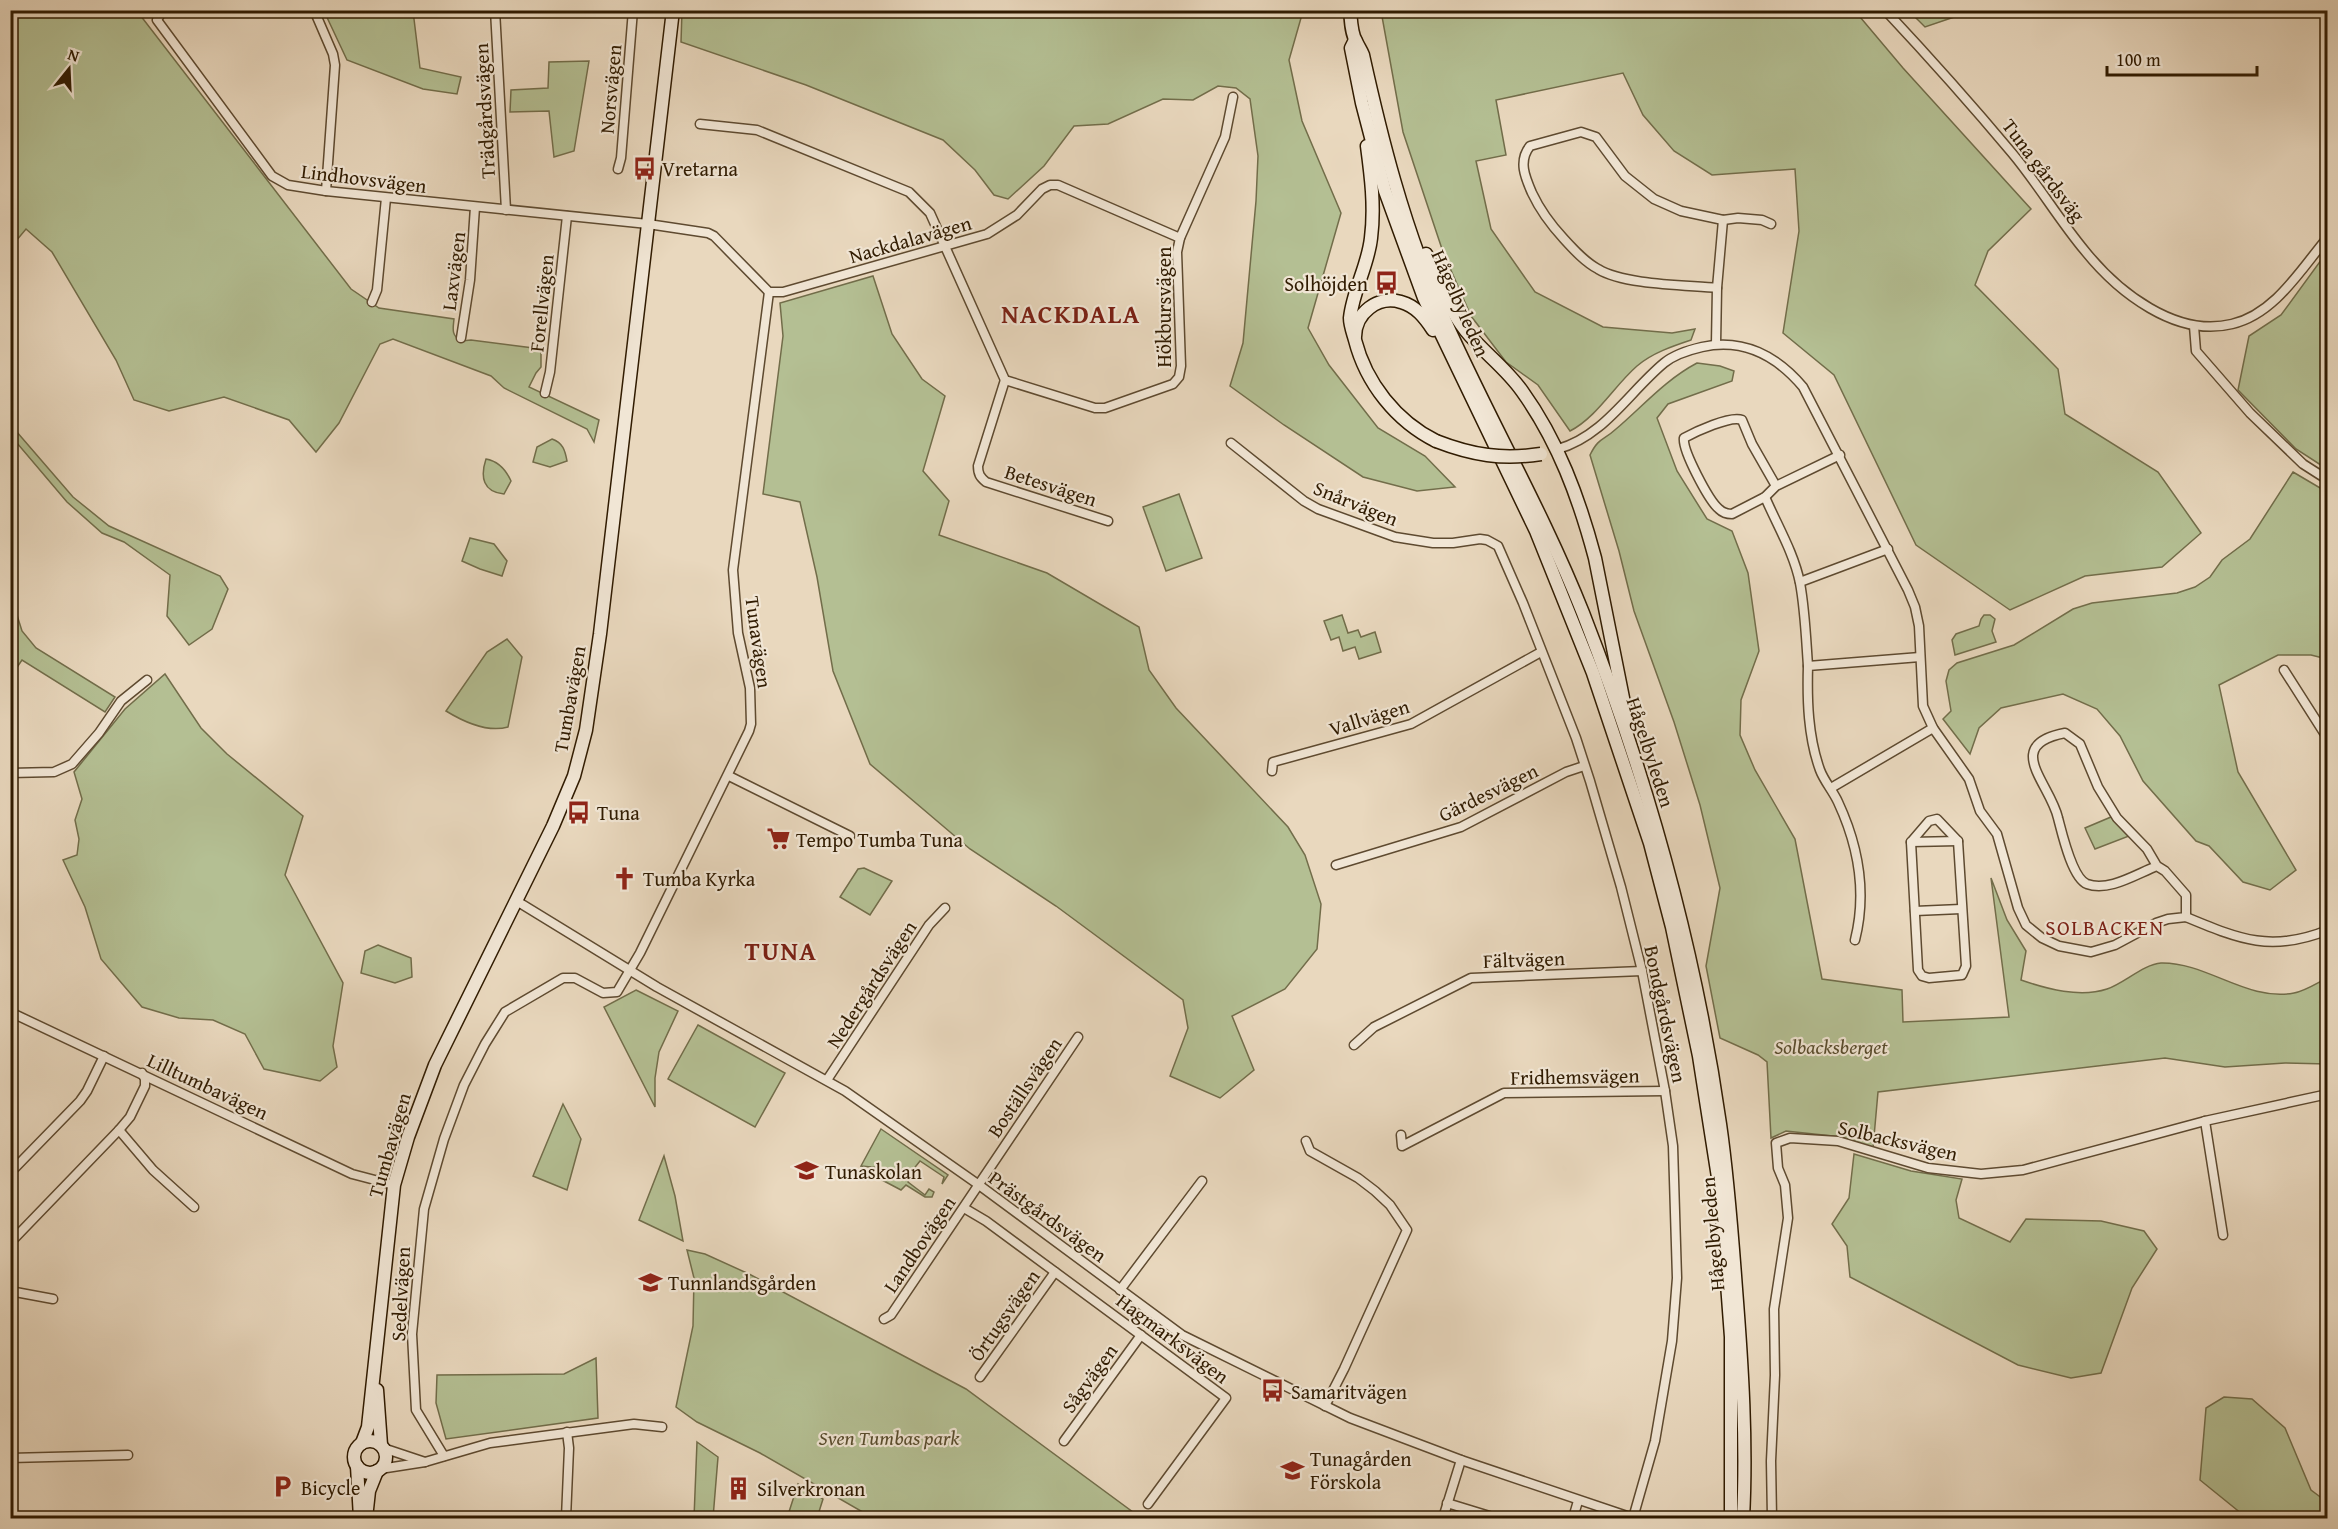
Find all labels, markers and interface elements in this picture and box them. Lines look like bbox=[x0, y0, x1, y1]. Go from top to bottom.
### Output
north arrow bbox=[39, 39, 99, 99]
scale bar bbox=[2107, 39, 2257, 77]
text: N bbox=[65, 42, 83, 68]
street label: Trädgårdsvägen bbox=[466, 43, 502, 179]
street label: Norsvägen bbox=[592, 43, 628, 135]
text: 100 m bbox=[2116, 46, 2161, 73]
street label: Tuna gårdsväg bbox=[1996, 112, 2092, 228]
place label: Vretarna bbox=[662, 154, 738, 183]
bus stop icon: Vretarna bbox=[631, 155, 657, 181]
street label: Lindhovsvägen bbox=[300, 156, 428, 200]
street label: Nackdalavägen bbox=[845, 208, 975, 270]
street label: Laxvägen bbox=[434, 230, 472, 312]
street label: Hågelbyleden bbox=[1425, 245, 1497, 361]
street label: Hökbursvägen bbox=[1149, 247, 1178, 367]
street label: Forellvägen bbox=[521, 253, 561, 353]
place label: Solhöjden bbox=[1284, 269, 1368, 298]
bus stop icon: Solhöjden bbox=[1373, 270, 1399, 296]
district label: NACKDALA bbox=[1001, 294, 1141, 333]
street label: Betesvägen bbox=[1001, 457, 1101, 513]
street label: Snårvägen bbox=[1309, 473, 1403, 533]
street label: Tunavägen bbox=[738, 594, 780, 690]
street label: Tumbavägen bbox=[545, 643, 593, 755]
street label: Vallvägen bbox=[1325, 691, 1413, 743]
street label: Hågelbyleden bbox=[1620, 693, 1682, 811]
street label: Gärdesvägen bbox=[1433, 755, 1543, 829]
place label: Tuna bbox=[597, 798, 640, 827]
bus stop icon: Tuna bbox=[566, 799, 592, 825]
place label: Tempo Tumba Tuna bbox=[796, 825, 963, 854]
supermarket icon: Tempo Tumba Tuna bbox=[765, 826, 791, 852]
place label: Tumba Kyrka bbox=[643, 864, 756, 893]
church icon: Tumba Kyrka bbox=[612, 865, 638, 891]
district label: SOLBACKEN bbox=[2045, 912, 2165, 943]
street label: Nedergårdsvägen bbox=[819, 915, 923, 1053]
district label: TUNA bbox=[745, 931, 817, 970]
street label: Fältvägen bbox=[1483, 943, 1565, 975]
street label: Bondgårdsvägen bbox=[1637, 943, 1695, 1085]
street label: Boställsvägen bbox=[980, 1031, 1068, 1143]
park label: Solbacksberget bbox=[1774, 1032, 1888, 1061]
street label: Lilltumbavägen bbox=[143, 1045, 273, 1127]
street label: Fridhemsvägen bbox=[1510, 1060, 1640, 1092]
street label: Tumbavägen bbox=[360, 1089, 418, 1201]
street label: Solbacksvägen bbox=[1835, 1112, 1961, 1168]
place label: Tunaskolan bbox=[825, 1157, 922, 1186]
school or university icon: Tunaskolan bbox=[794, 1158, 820, 1184]
street label: Prästgårdsvägen bbox=[983, 1163, 1113, 1269]
street label: Hågelbyleden bbox=[1693, 1176, 1731, 1292]
street label: Landbovägen bbox=[876, 1190, 962, 1298]
street label: Sedelvägen bbox=[383, 1246, 417, 1342]
street label: Örtugsvägen bbox=[962, 1263, 1046, 1367]
place label: Tunnlandsgården bbox=[668, 1268, 816, 1297]
school or university icon: Tunnlandsgården bbox=[637, 1269, 663, 1295]
street label: Hagmarksvägen bbox=[1110, 1286, 1236, 1390]
street label: Sågvägen bbox=[1054, 1337, 1124, 1419]
place label: Samaritvägen bbox=[1291, 1377, 1407, 1406]
bus stop icon: Samaritvägen bbox=[1260, 1378, 1286, 1404]
park label: Sven Tumbas park bbox=[819, 1423, 960, 1452]
place label: Tunagården Förskola bbox=[1310, 1444, 1411, 1496]
school or university icon: Tunagården Förskola bbox=[1279, 1457, 1305, 1483]
place label: Bicycle bbox=[301, 1473, 360, 1502]
parking icon: Bicycle bbox=[270, 1474, 296, 1500]
place label: Silverkronan bbox=[757, 1474, 865, 1503]
building icon: Silverkronan bbox=[726, 1475, 752, 1501]

